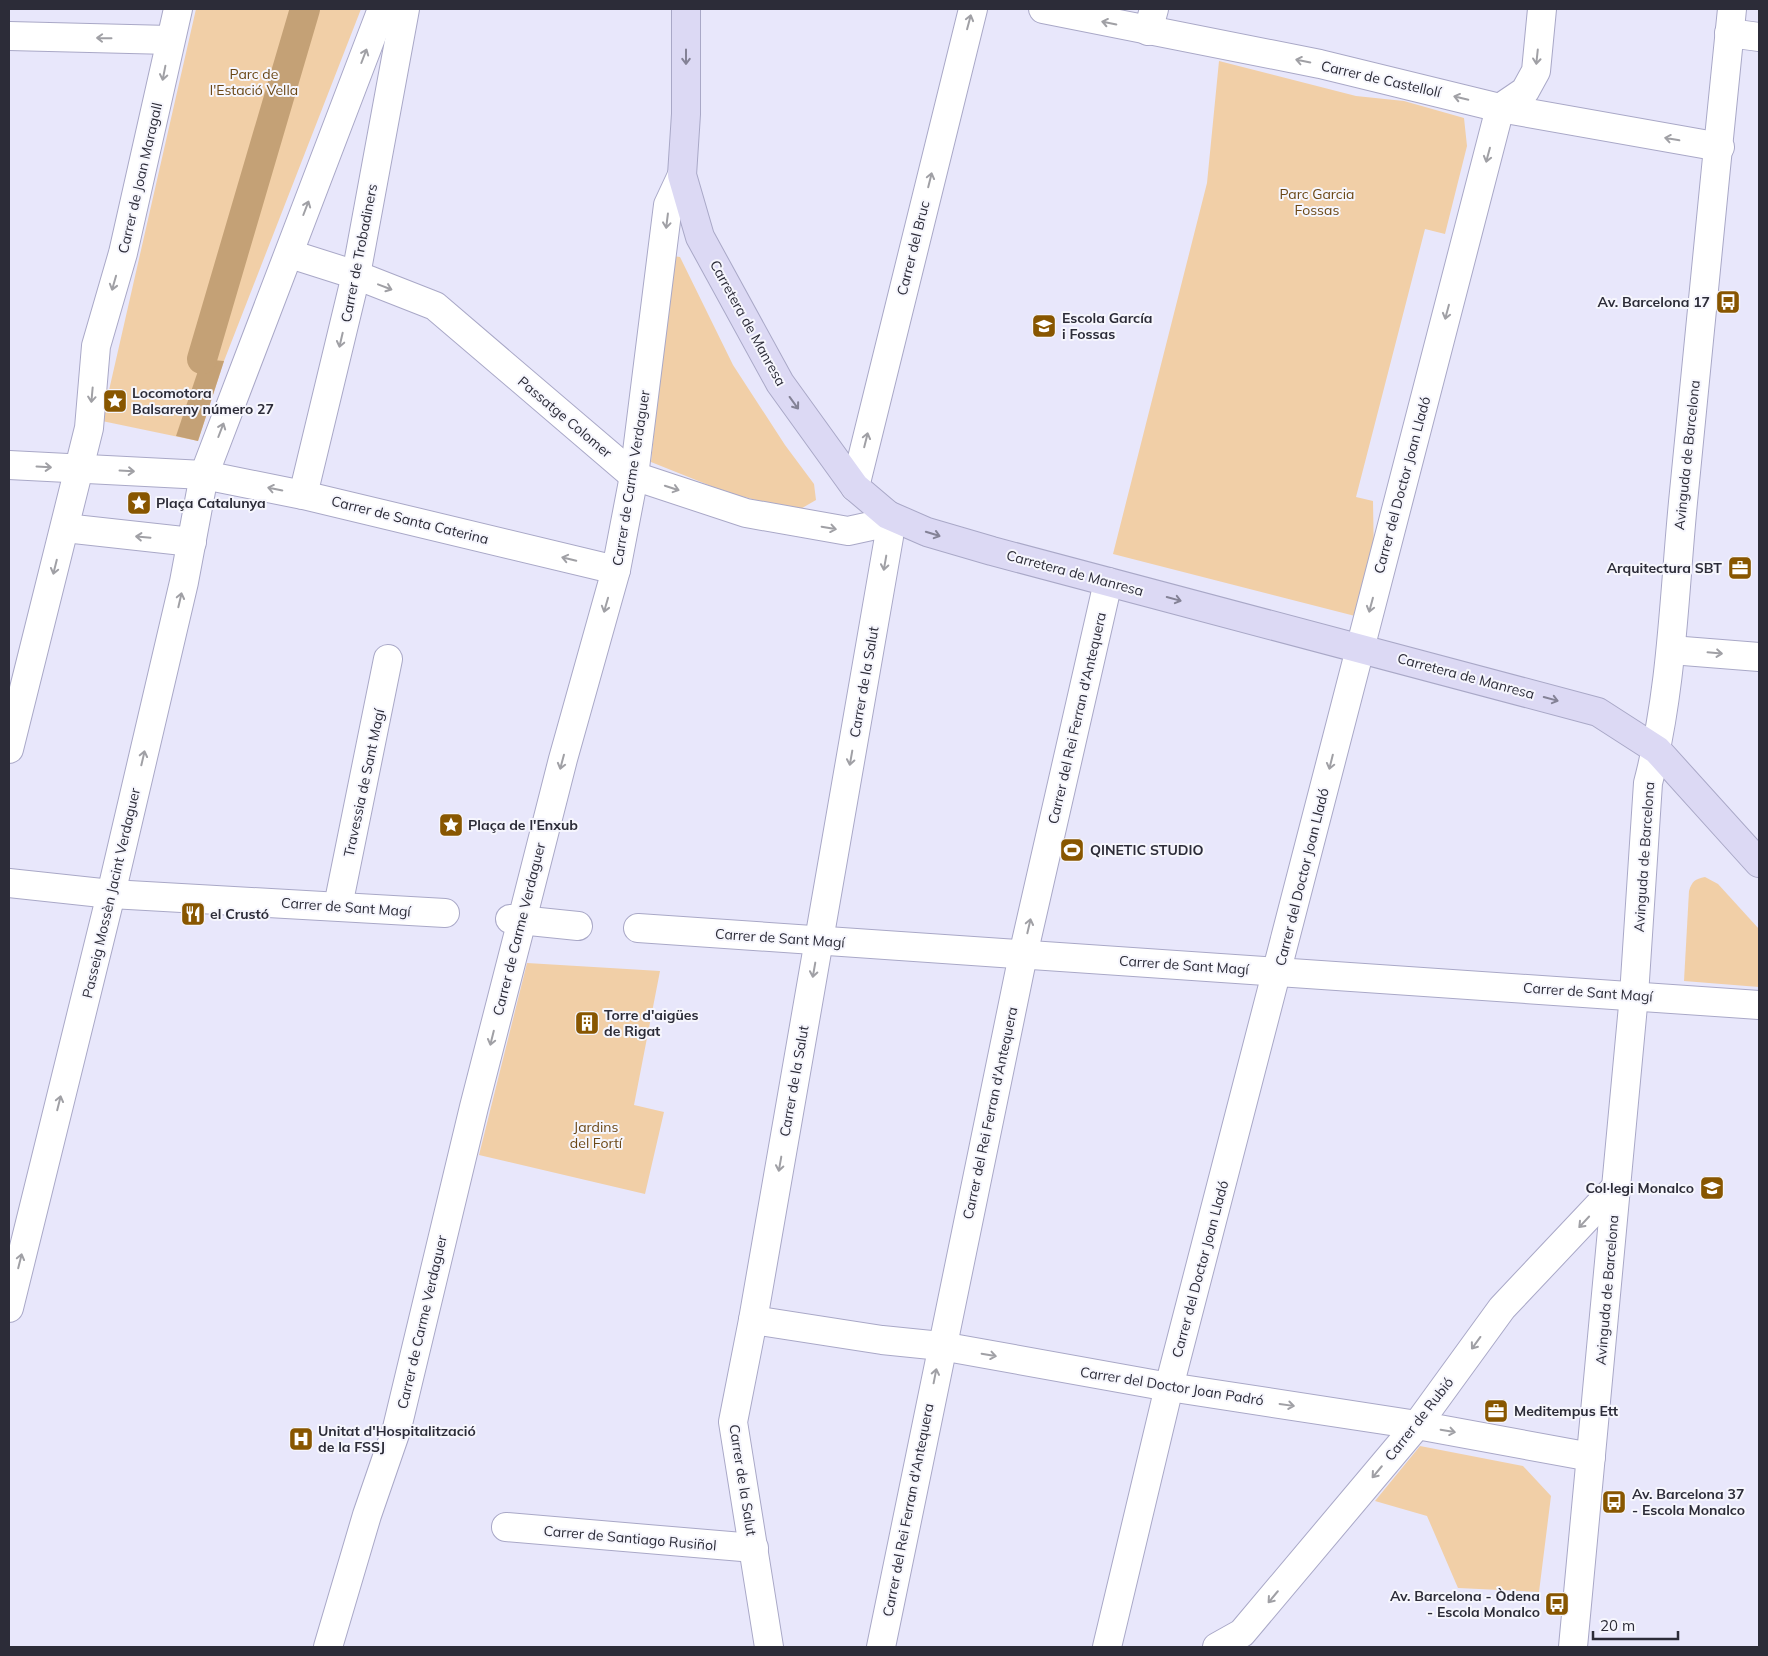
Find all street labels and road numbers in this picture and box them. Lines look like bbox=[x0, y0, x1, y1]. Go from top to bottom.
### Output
street label: Carrer de Castellolí bbox=[1319, 56, 1443, 102]
street label: Carrer de Joan Maragall bbox=[114, 101, 166, 255]
street label: Carrer de Trobadiners bbox=[337, 182, 381, 324]
street label: Carrer del Bruc bbox=[893, 199, 933, 297]
street label: Carretera de Manresa bbox=[706, 257, 790, 389]
street label: Passatge Colomer bbox=[514, 372, 616, 462]
street label: Avinguda de Barcelona bbox=[1670, 379, 1704, 531]
street label: Carrer de Carme Verdaguer bbox=[608, 388, 654, 567]
street label: Carrer del Doctor Joan Lladó bbox=[1370, 394, 1434, 576]
street label: Carrer de Santa Caterina bbox=[330, 492, 490, 548]
street label: Carretera de Manresa bbox=[1004, 546, 1146, 600]
street label: Carrer del Rei Ferran d'Antequera bbox=[1044, 610, 1110, 826]
street label: Carrer de la Salut bbox=[845, 625, 883, 739]
street label: Carretera de Manresa bbox=[1395, 649, 1537, 703]
street label: Travessia de Sant Magí bbox=[340, 707, 389, 859]
street label: Avinguda de Barcelona bbox=[1630, 781, 1658, 933]
street label: Passeig Mossèn Jacint Verdaguer bbox=[78, 785, 144, 1000]
street label: Carrer del Doctor Joan Lladó bbox=[1271, 786, 1333, 968]
street label: Carrer de Carme Verdaguer bbox=[489, 840, 549, 1017]
street label: Carrer de Sant Magí bbox=[281, 893, 412, 921]
street label: Carrer de Sant Magí bbox=[715, 924, 846, 952]
street label: Carrer de Sant Magí bbox=[1119, 951, 1250, 979]
street label: Carrer de Sant Magí bbox=[1523, 978, 1654, 1006]
street label: Carrer del Rei Ferran d'Antequera bbox=[959, 1005, 1021, 1221]
street label: Carrer de la Salut bbox=[775, 1024, 813, 1138]
street label: Carrer del Doctor Joan Lladó bbox=[1168, 1178, 1232, 1360]
street label: Avinguda de Barcelona bbox=[1591, 1214, 1623, 1366]
street label: Carrer de Carme Verdaguer bbox=[393, 1232, 451, 1411]
street label: Carrer del Doctor Joan Padró bbox=[1079, 1363, 1265, 1409]
street label: Carrer de Rubió bbox=[1381, 1374, 1457, 1464]
street label: Carrer del Rei Ferran d'Antequera bbox=[878, 1402, 938, 1618]
street label: Carrer de la Salut bbox=[725, 1423, 761, 1537]
street label: Carrer de Santiago Rusiñol bbox=[543, 1521, 717, 1555]

